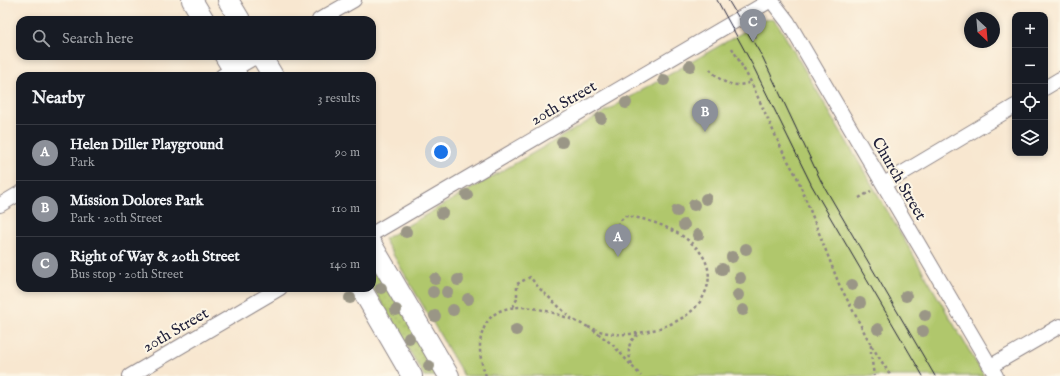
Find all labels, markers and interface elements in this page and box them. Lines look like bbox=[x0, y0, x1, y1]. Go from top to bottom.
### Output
pin: C bbox=[740, 9, 766, 42]
north arrow bbox=[964, 12, 1000, 48]
map controls bbox=[1012, 12, 1048, 156]
button: + bbox=[1012, 12, 1048, 48]
search box bbox=[16, 16, 376, 60]
icon: search bbox=[30, 27, 52, 49]
text: Search here bbox=[62, 29, 133, 48]
button: − bbox=[1012, 48, 1048, 84]
street label: 20th Street bbox=[528, 77, 601, 131]
button: locate bbox=[1012, 84, 1048, 120]
text: Nearby bbox=[32, 88, 85, 109]
text: 3 results bbox=[318, 90, 360, 107]
pin: B bbox=[692, 99, 718, 132]
button: layers bbox=[1012, 120, 1048, 156]
street label: Church Street bbox=[866, 134, 930, 225]
text: Helen Diller Playground bbox=[70, 135, 223, 154]
your location bbox=[431, 142, 451, 162]
text: A bbox=[41, 144, 49, 161]
text: 90 m bbox=[335, 144, 360, 161]
text: Park bbox=[70, 154, 95, 171]
text: Mission Dolores Park bbox=[70, 191, 204, 210]
text: B bbox=[41, 200, 49, 217]
text: 110 m bbox=[331, 200, 360, 217]
text: Park · 20th Street bbox=[70, 210, 162, 227]
pin: A bbox=[605, 224, 631, 257]
text: Right of Way & 20th Street bbox=[70, 247, 240, 266]
text: C bbox=[40, 256, 50, 273]
text: 140 m bbox=[330, 256, 360, 273]
text: Bus stop · 20th Street bbox=[70, 266, 183, 283]
street label: 20th Street bbox=[140, 304, 213, 358]

